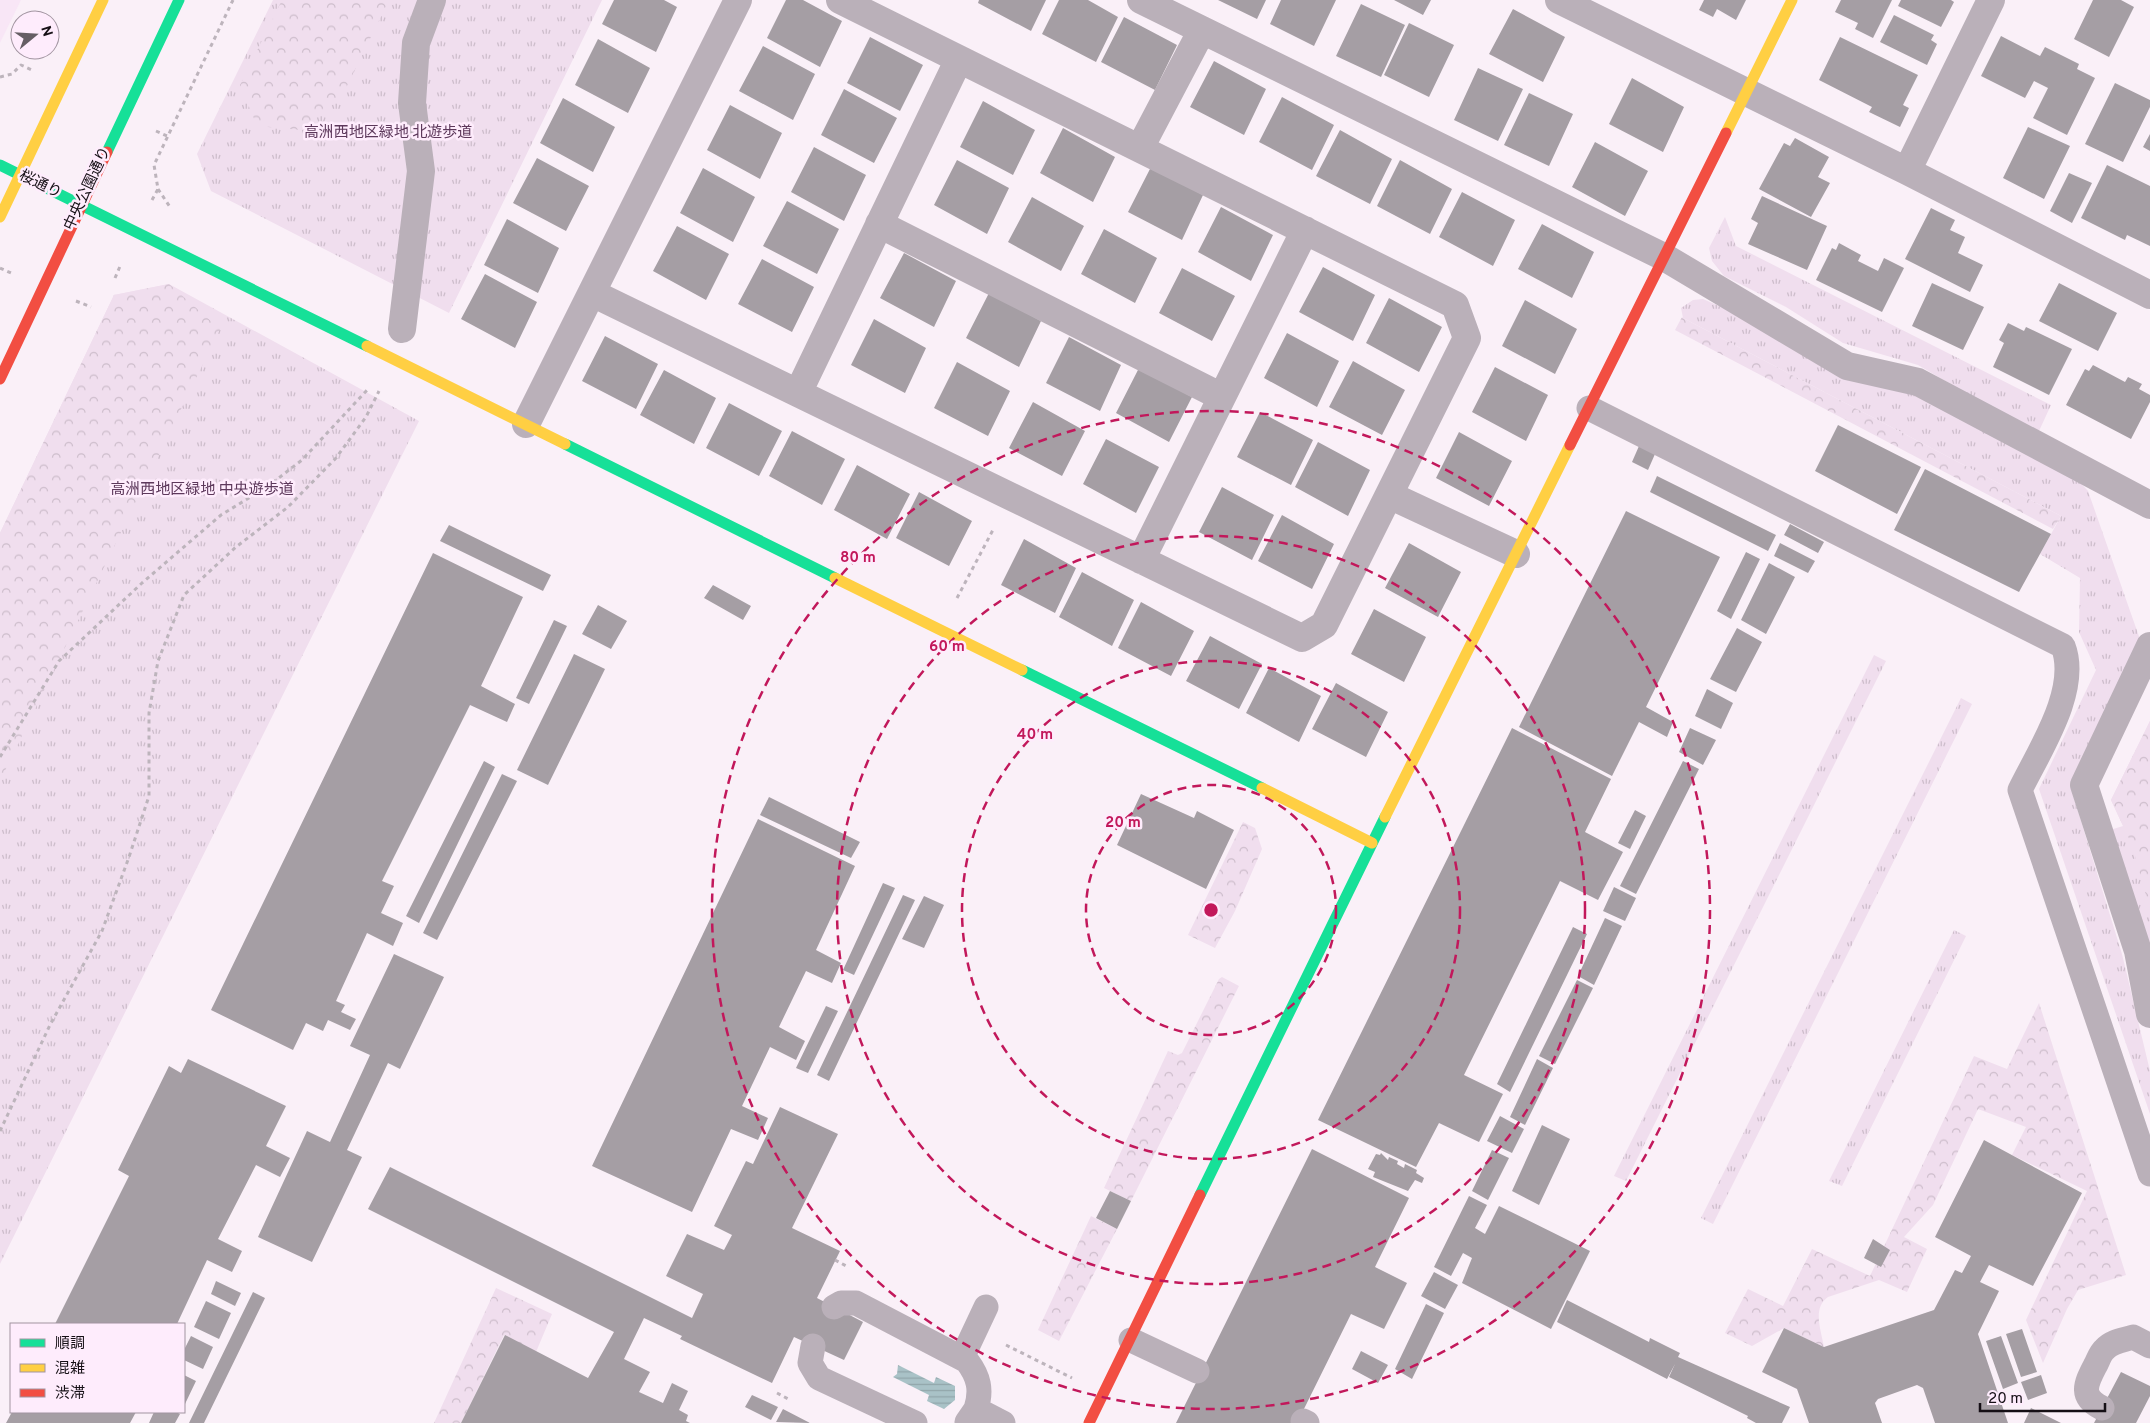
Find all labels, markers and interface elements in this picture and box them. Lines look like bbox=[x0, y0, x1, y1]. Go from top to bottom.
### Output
north arrow bbox=[10, 10, 60, 60]
text: N bbox=[36, 24, 56, 39]
park label: 高洲西地区緑地 北遊歩道 bbox=[304, 123, 472, 143]
street label: 中央公園通り bbox=[60, 144, 116, 234]
street label: 桜通り bbox=[16, 167, 64, 203]
park label: 高洲西地区緑地 中央遊歩道 bbox=[110, 480, 294, 500]
text: 80 m bbox=[840, 549, 876, 568]
text: 60 m bbox=[929, 638, 965, 657]
text: 40 m bbox=[1017, 726, 1053, 745]
text: 20 m bbox=[1105, 814, 1141, 833]
centre of rings bbox=[1202, 901, 1220, 919]
legend bbox=[10, 1323, 185, 1413]
text: 順調 bbox=[55, 1335, 85, 1354]
text: 混雑 bbox=[55, 1360, 85, 1379]
scale bar bbox=[1980, 1380, 2105, 1412]
text: 渋滞 bbox=[55, 1385, 85, 1404]
text: 20 m bbox=[1988, 1390, 2023, 1409]

